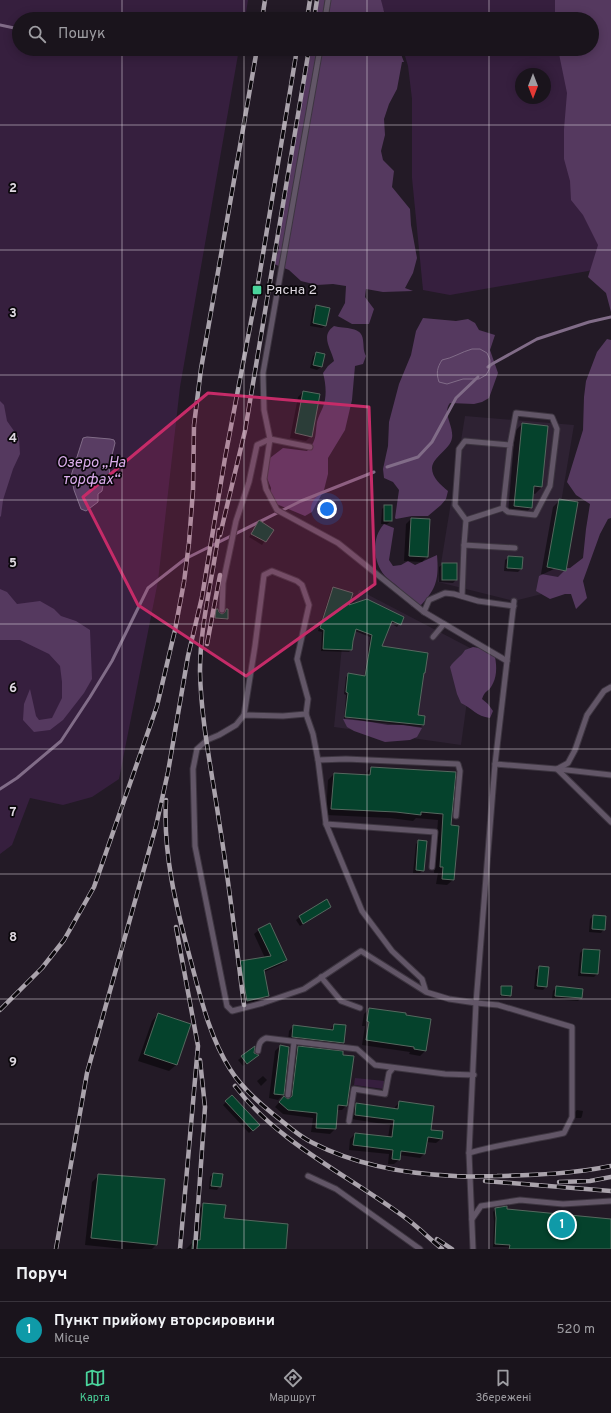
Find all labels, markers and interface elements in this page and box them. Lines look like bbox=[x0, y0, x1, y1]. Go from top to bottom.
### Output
search box bbox=[12, 12, 599, 56]
icon: search bbox=[26, 23, 48, 45]
text: Пошук bbox=[58, 25, 106, 44]
north arrow bbox=[515, 68, 551, 104]
text: 2 bbox=[9, 181, 17, 197]
place label: Рясна 2 bbox=[266, 282, 317, 299]
marker: Рясна 2 bbox=[251, 284, 263, 296]
text: 3 bbox=[9, 306, 17, 322]
text: 4 bbox=[9, 431, 17, 447]
water label: Озеро „На торфах“ bbox=[56, 454, 126, 490]
your location bbox=[317, 499, 337, 519]
text: 5 bbox=[9, 556, 17, 572]
text: 6 bbox=[9, 681, 17, 697]
text: 7 bbox=[10, 805, 17, 821]
text: 8 bbox=[9, 930, 17, 946]
text: 9 bbox=[9, 1055, 17, 1071]
pin: 1 bbox=[549, 1210, 575, 1240]
text: Поруч bbox=[16, 1264, 68, 1286]
text: Пункт прийому вторсировини bbox=[54, 1312, 275, 1331]
text: 1 bbox=[26, 1322, 32, 1338]
text: 520 m bbox=[557, 1322, 595, 1338]
text: Місце bbox=[54, 1331, 89, 1347]
tab: Карта bbox=[80, 1367, 110, 1405]
tab: Маршрут bbox=[269, 1367, 316, 1405]
tab: Збережені bbox=[475, 1367, 531, 1405]

